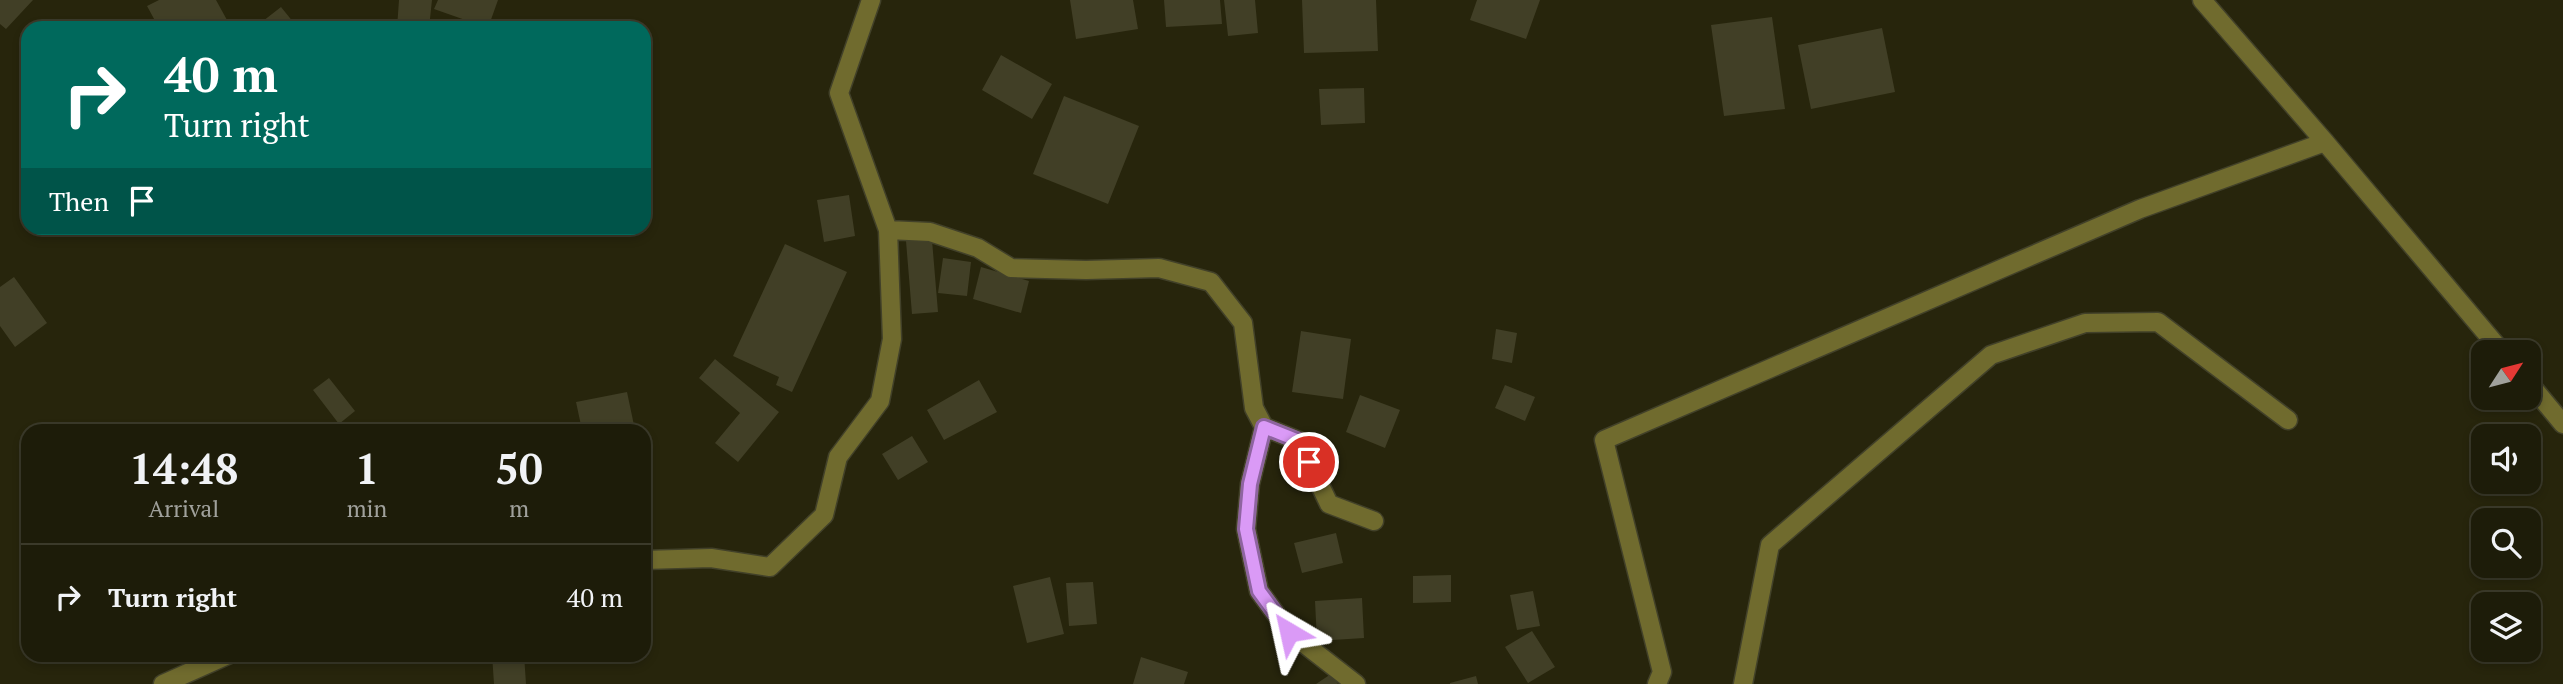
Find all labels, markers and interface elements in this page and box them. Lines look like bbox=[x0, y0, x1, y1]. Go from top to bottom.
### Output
text: 40 m bbox=[164, 41, 278, 106]
icon: right bbox=[49, 49, 140, 140]
text: Turn right bbox=[164, 104, 310, 146]
icon: arrive bbox=[123, 182, 161, 220]
text: Then bbox=[49, 184, 109, 218]
north arrow bbox=[2471, 340, 2541, 410]
map controls bbox=[2471, 340, 2541, 662]
button: sound bbox=[2471, 424, 2541, 494]
pin bbox=[1279, 432, 1339, 492]
text: 14:48 bbox=[129, 440, 239, 496]
text: 1 bbox=[355, 440, 379, 496]
text: 50 bbox=[495, 440, 543, 496]
icon: arrive bbox=[1290, 443, 1328, 481]
text: Arrival bbox=[149, 493, 219, 524]
text: min bbox=[347, 493, 387, 524]
text: m bbox=[509, 493, 529, 524]
button: search bbox=[2471, 508, 2541, 578]
icon: right bbox=[49, 578, 87, 616]
text: Turn right bbox=[108, 580, 237, 614]
text: 40 m bbox=[567, 580, 623, 614]
button: layers bbox=[2471, 592, 2541, 662]
position arrow bbox=[1252, 595, 1326, 669]

